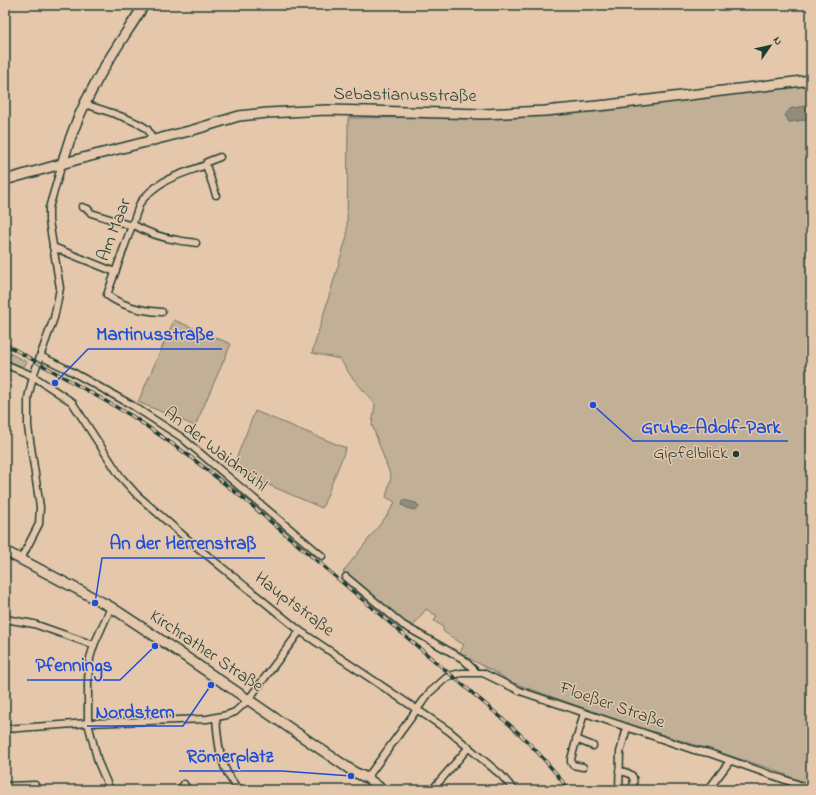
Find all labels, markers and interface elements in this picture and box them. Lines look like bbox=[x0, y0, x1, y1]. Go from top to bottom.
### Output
north arrow bbox=[750, 26, 790, 66]
text: N bbox=[769, 33, 786, 49]
street label: Sebastianusstraße bbox=[333, 82, 478, 110]
street label: Am Maar bbox=[91, 194, 139, 265]
callout: Martinusstraße bbox=[88, 318, 222, 349]
text: Martinusstraße bbox=[96, 322, 214, 349]
street label: An der Waidmühl bbox=[158, 401, 272, 499]
callout: Grube-Adolf-Park bbox=[633, 410, 788, 441]
text: Grube-Adolf-Park bbox=[641, 415, 781, 442]
place label: Gipfelblick bbox=[653, 441, 728, 467]
marker: Gipfelblick bbox=[731, 449, 741, 459]
callout: An der Herrenstraß bbox=[102, 527, 265, 558]
text: An der Herrenstraß bbox=[109, 531, 257, 558]
street label: Hauptstraße bbox=[249, 566, 340, 644]
street label: Kirchrather Straße bbox=[144, 604, 269, 700]
callout: Pfennings bbox=[27, 649, 120, 680]
text: Pfennings bbox=[36, 653, 113, 682]
street label: Floeßer Straße bbox=[555, 675, 669, 737]
callout: Nordstern bbox=[87, 695, 183, 726]
text: Nordstern bbox=[95, 700, 175, 727]
callout: Römerplatz bbox=[179, 740, 282, 771]
text: Römerplatz bbox=[186, 744, 275, 771]

